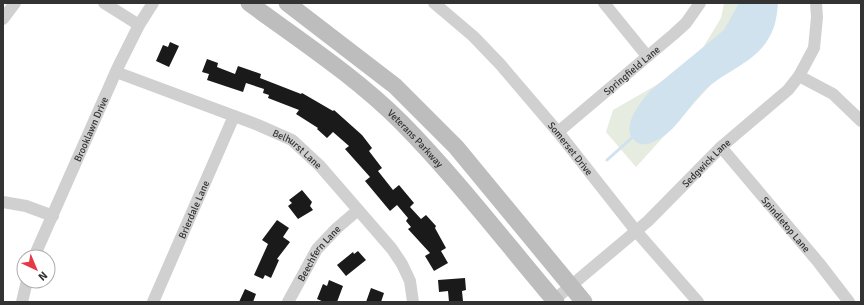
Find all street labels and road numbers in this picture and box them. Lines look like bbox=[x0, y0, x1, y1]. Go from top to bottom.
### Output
street label: Springfield Lane bbox=[601, 44, 663, 98]
street label: Brooklawn Drive bbox=[72, 95, 111, 164]
street label: Veterans Parkway bbox=[385, 107, 445, 170]
street label: Somerset Drive bbox=[545, 120, 595, 178]
street label: Belhurst Lane bbox=[270, 127, 324, 172]
street label: Sedgwick Lane bbox=[680, 137, 733, 190]
street label: Brierdale Lane bbox=[176, 179, 212, 241]
street label: Spindletop Lane bbox=[759, 195, 812, 255]
street label: Beechfern Lane bbox=[295, 223, 343, 284]

